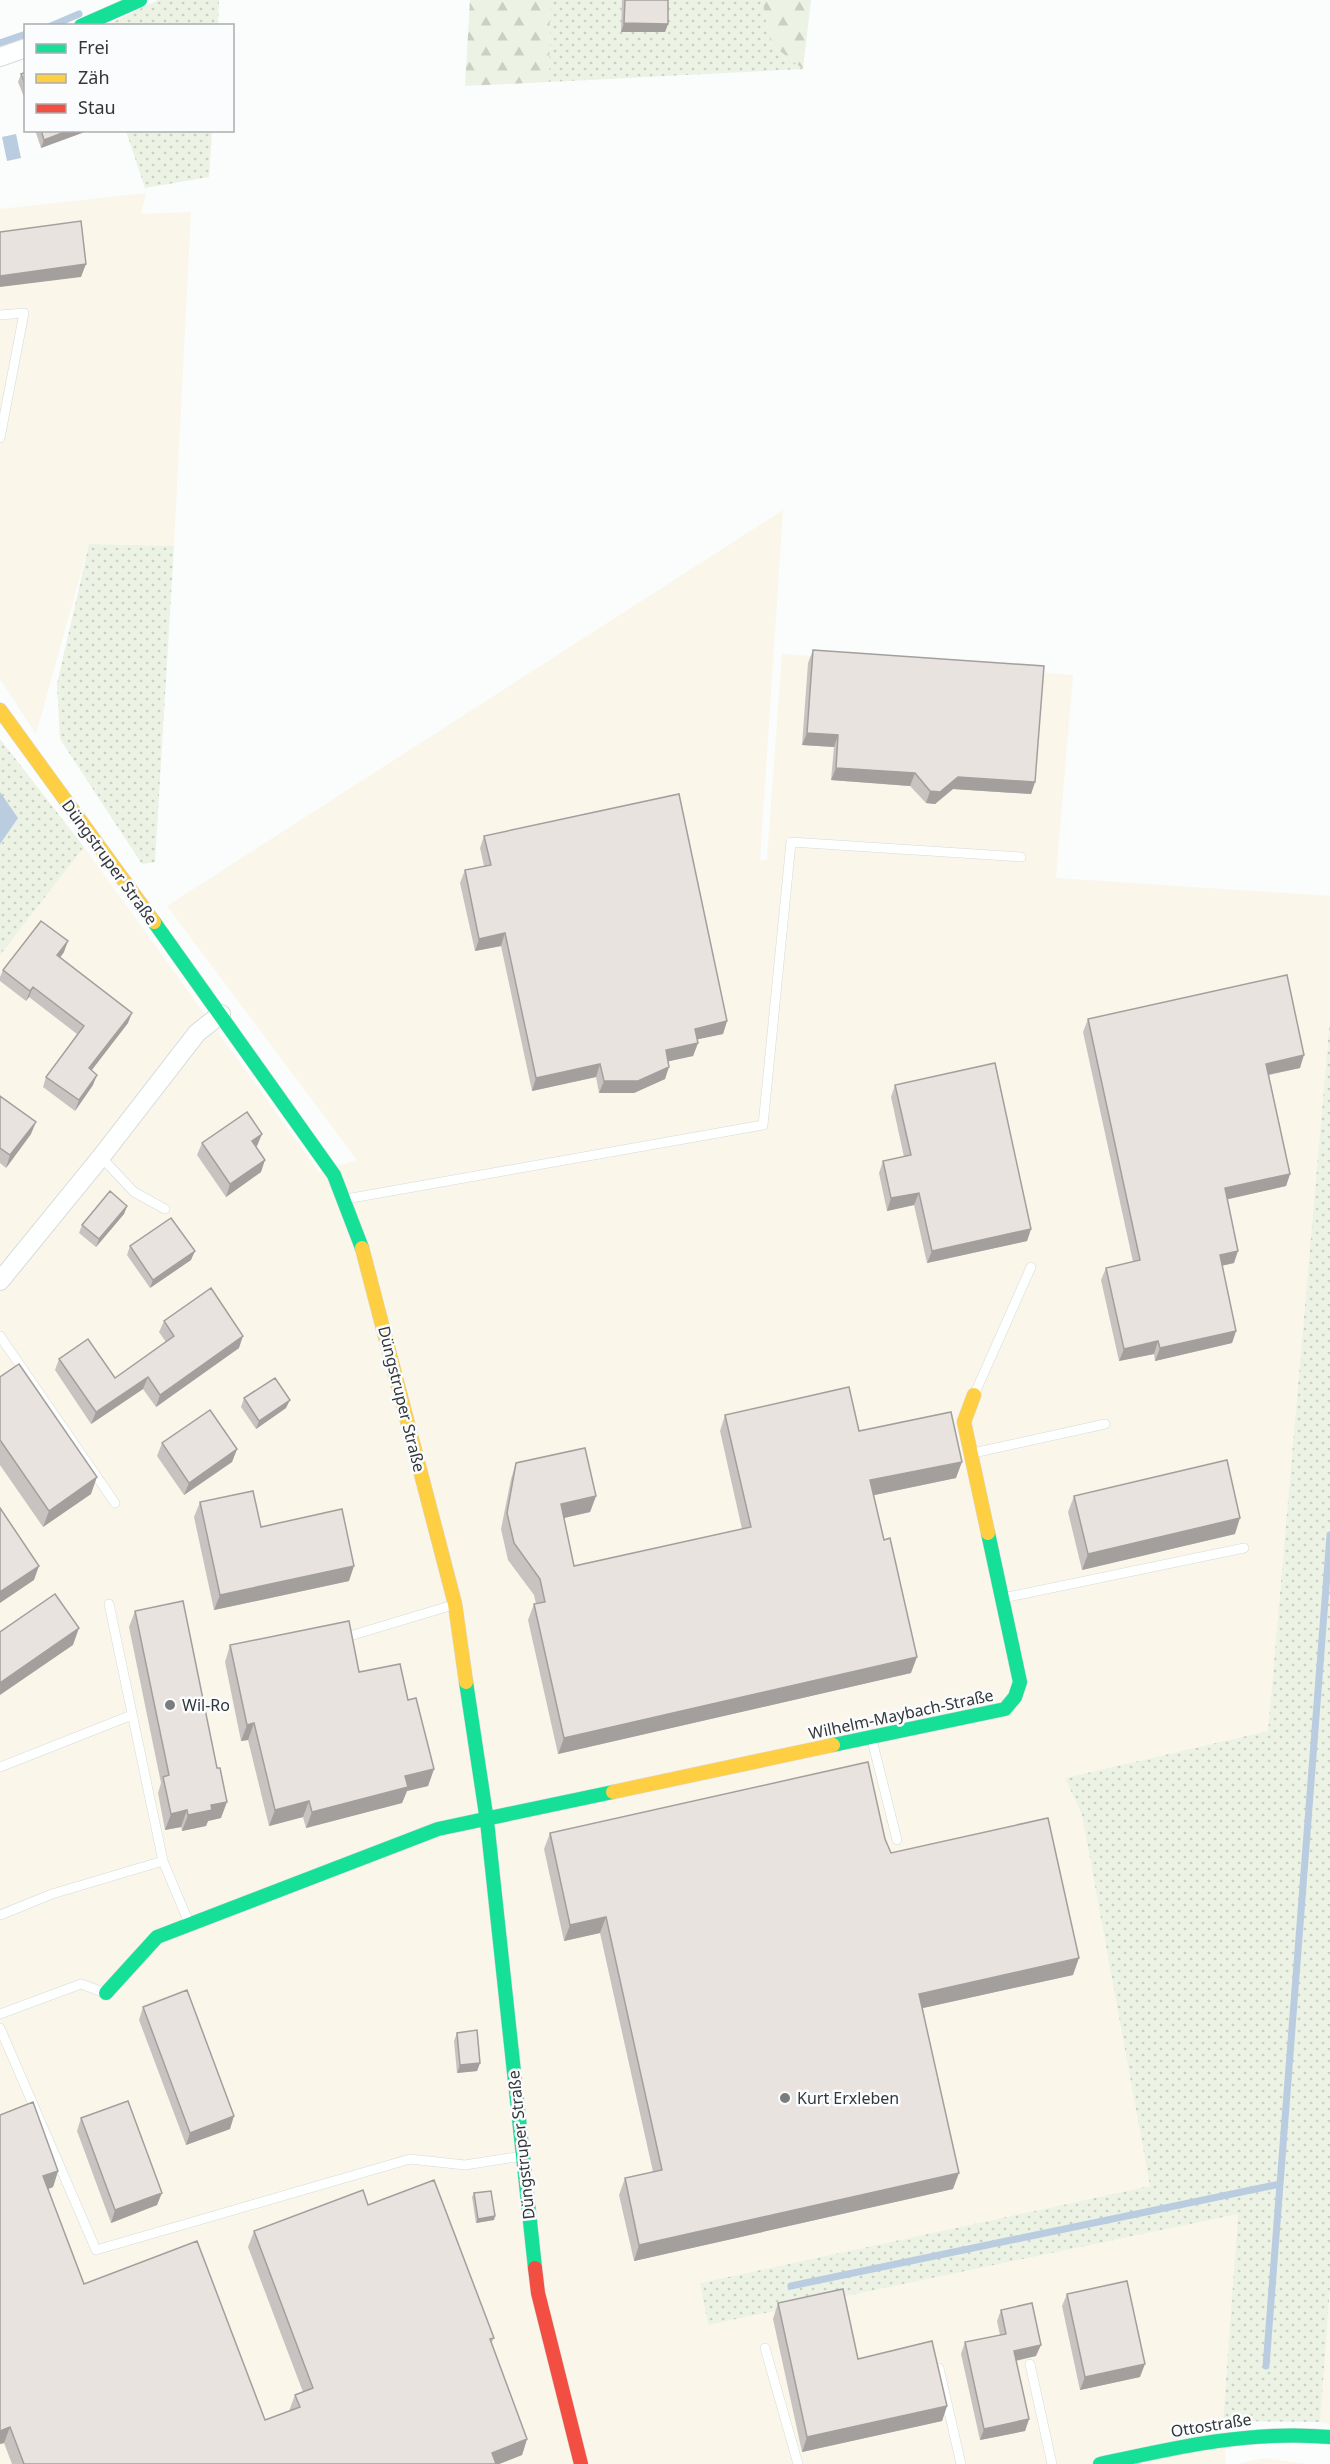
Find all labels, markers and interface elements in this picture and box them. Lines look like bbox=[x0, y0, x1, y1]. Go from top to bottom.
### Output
legend bbox=[24, 24, 234, 132]
text: Frei bbox=[78, 35, 109, 59]
text: Zäh bbox=[78, 65, 110, 89]
text: Stau bbox=[78, 95, 116, 119]
street label: Düngstruper Straße bbox=[57, 795, 163, 929]
street label: Düngstruper Straße bbox=[373, 1324, 431, 1474]
street label: Wilhelm-Maybach-Straße bbox=[807, 1684, 995, 1744]
place label: Wil-Ro bbox=[182, 1694, 230, 1716]
marker: Wil-Ro bbox=[163, 1698, 177, 1712]
street label: Düngstruper Straße bbox=[502, 2069, 540, 2221]
place label: Kurt Erxleben bbox=[797, 2087, 899, 2109]
marker: Kurt Erxleben bbox=[778, 2091, 792, 2105]
street label: Ottostraße bbox=[1169, 2408, 1253, 2442]

